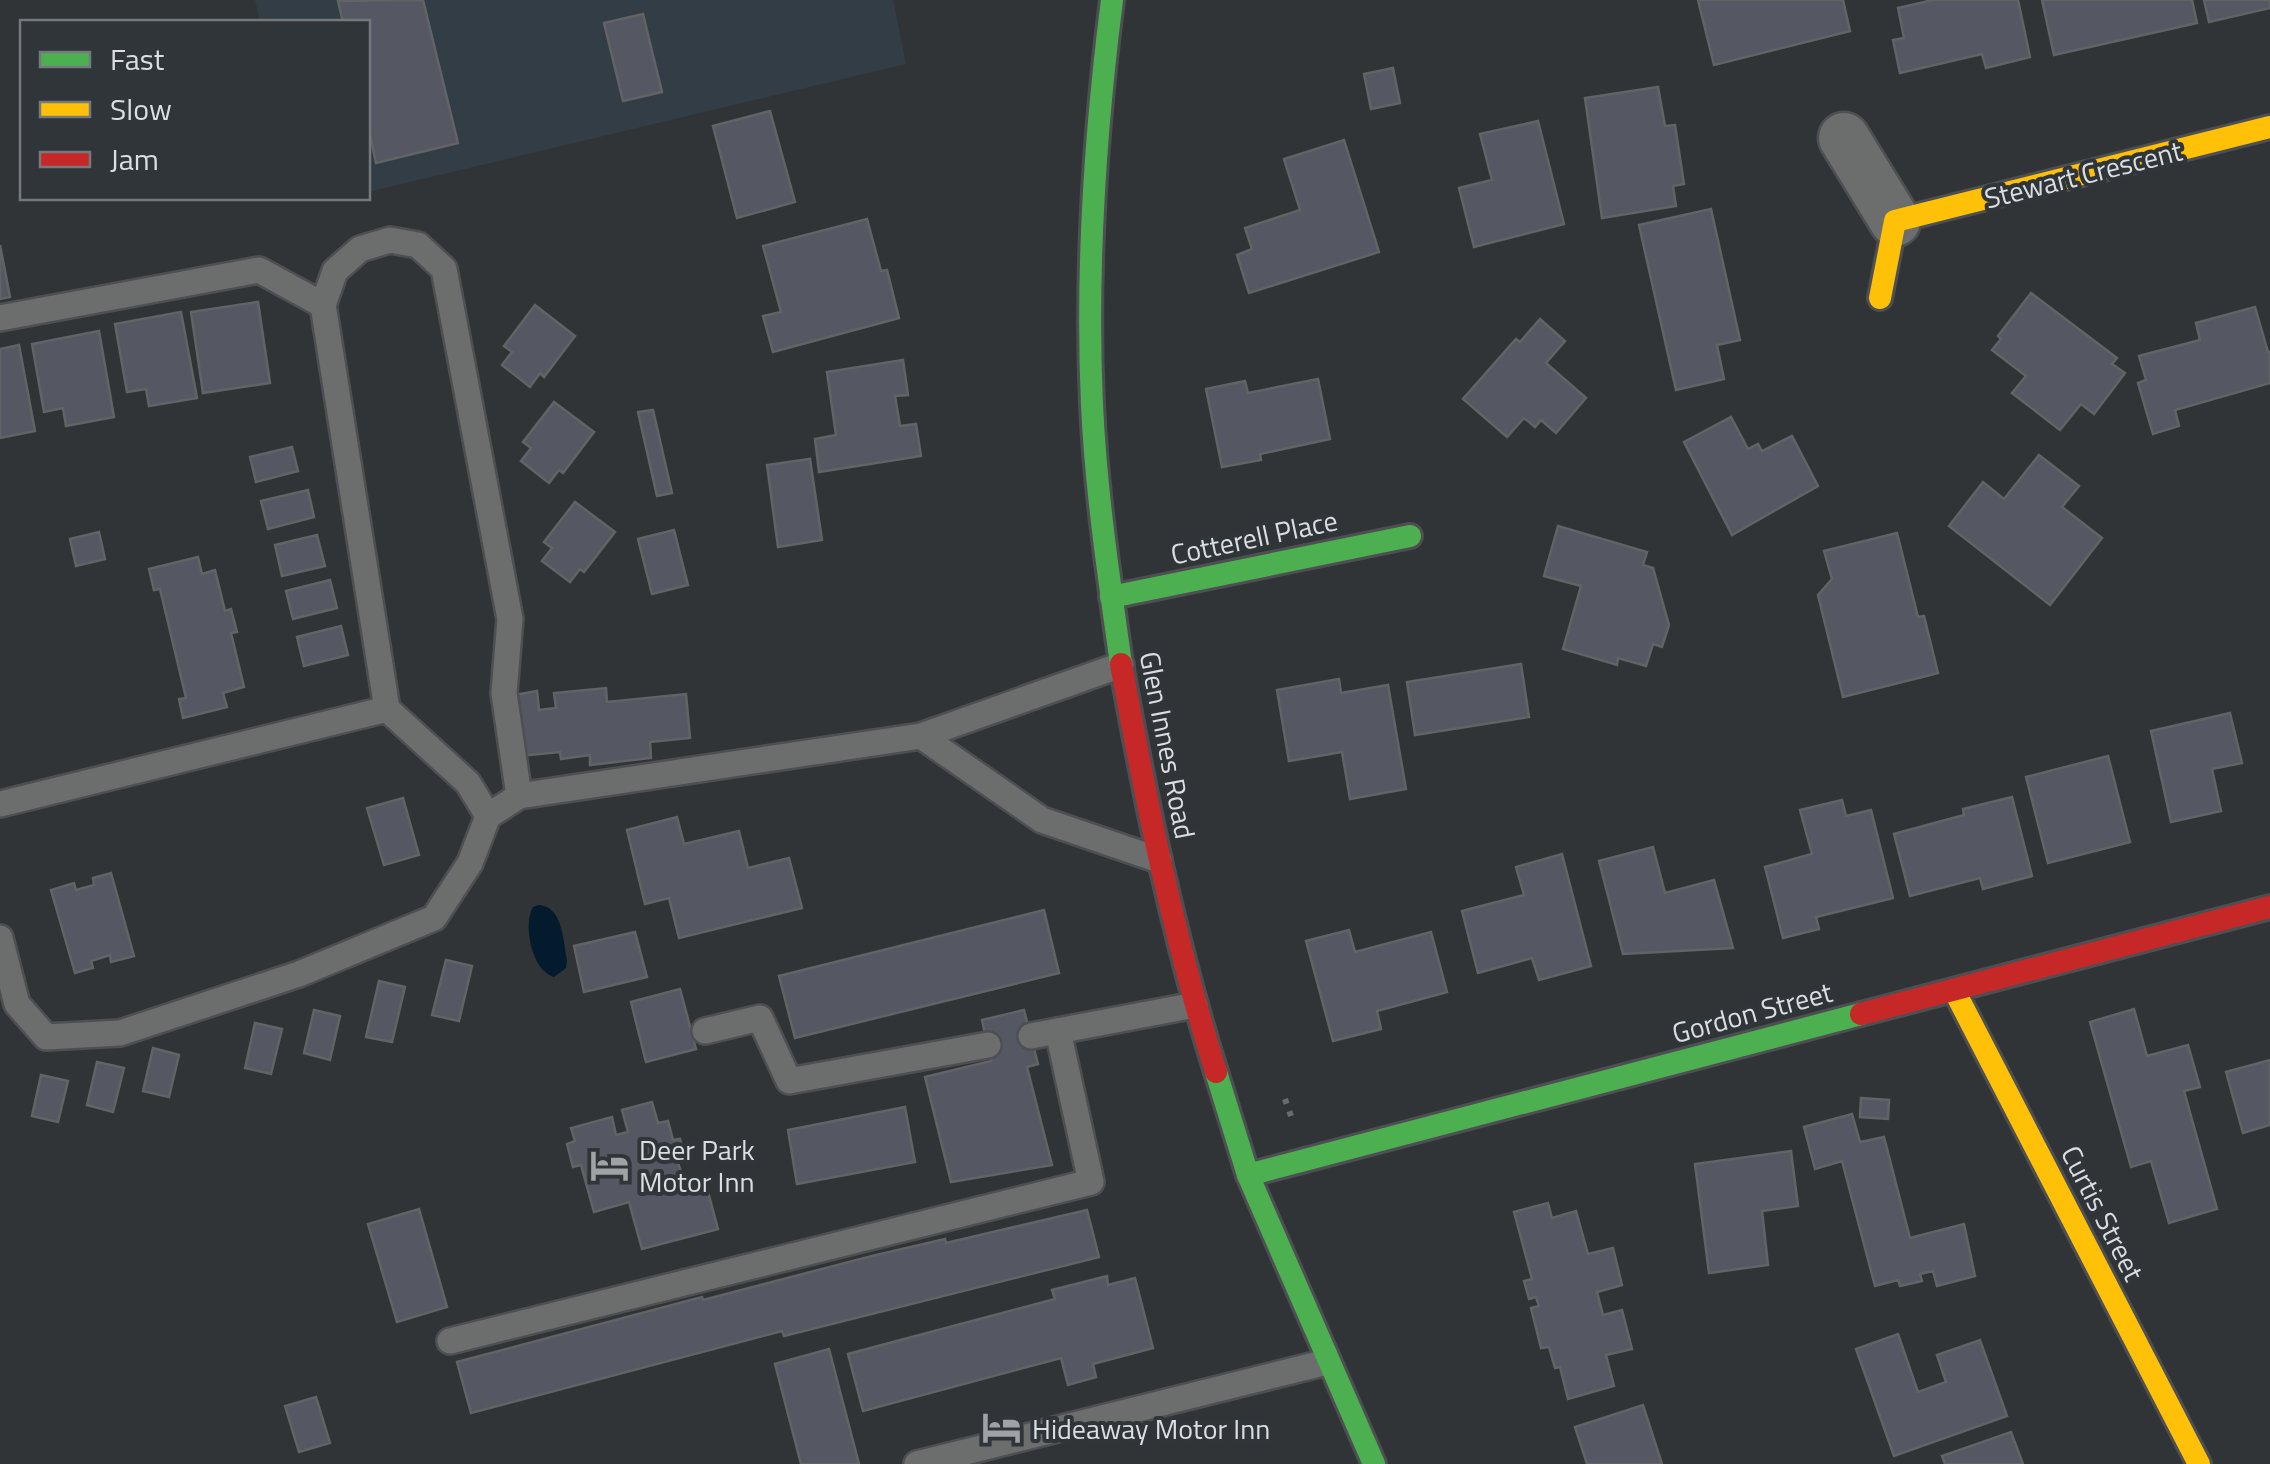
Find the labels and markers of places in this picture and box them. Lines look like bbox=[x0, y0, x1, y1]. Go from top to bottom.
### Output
place label: Deer Park Motor Inn bbox=[639, 1128, 755, 1203]
hotel icon: Deer Park Motor Inn bbox=[588, 1144, 630, 1186]
hotel icon: Hideaway Motor Inn bbox=[981, 1407, 1023, 1449]
place label: Hideaway Motor Inn bbox=[1032, 1407, 1270, 1450]

